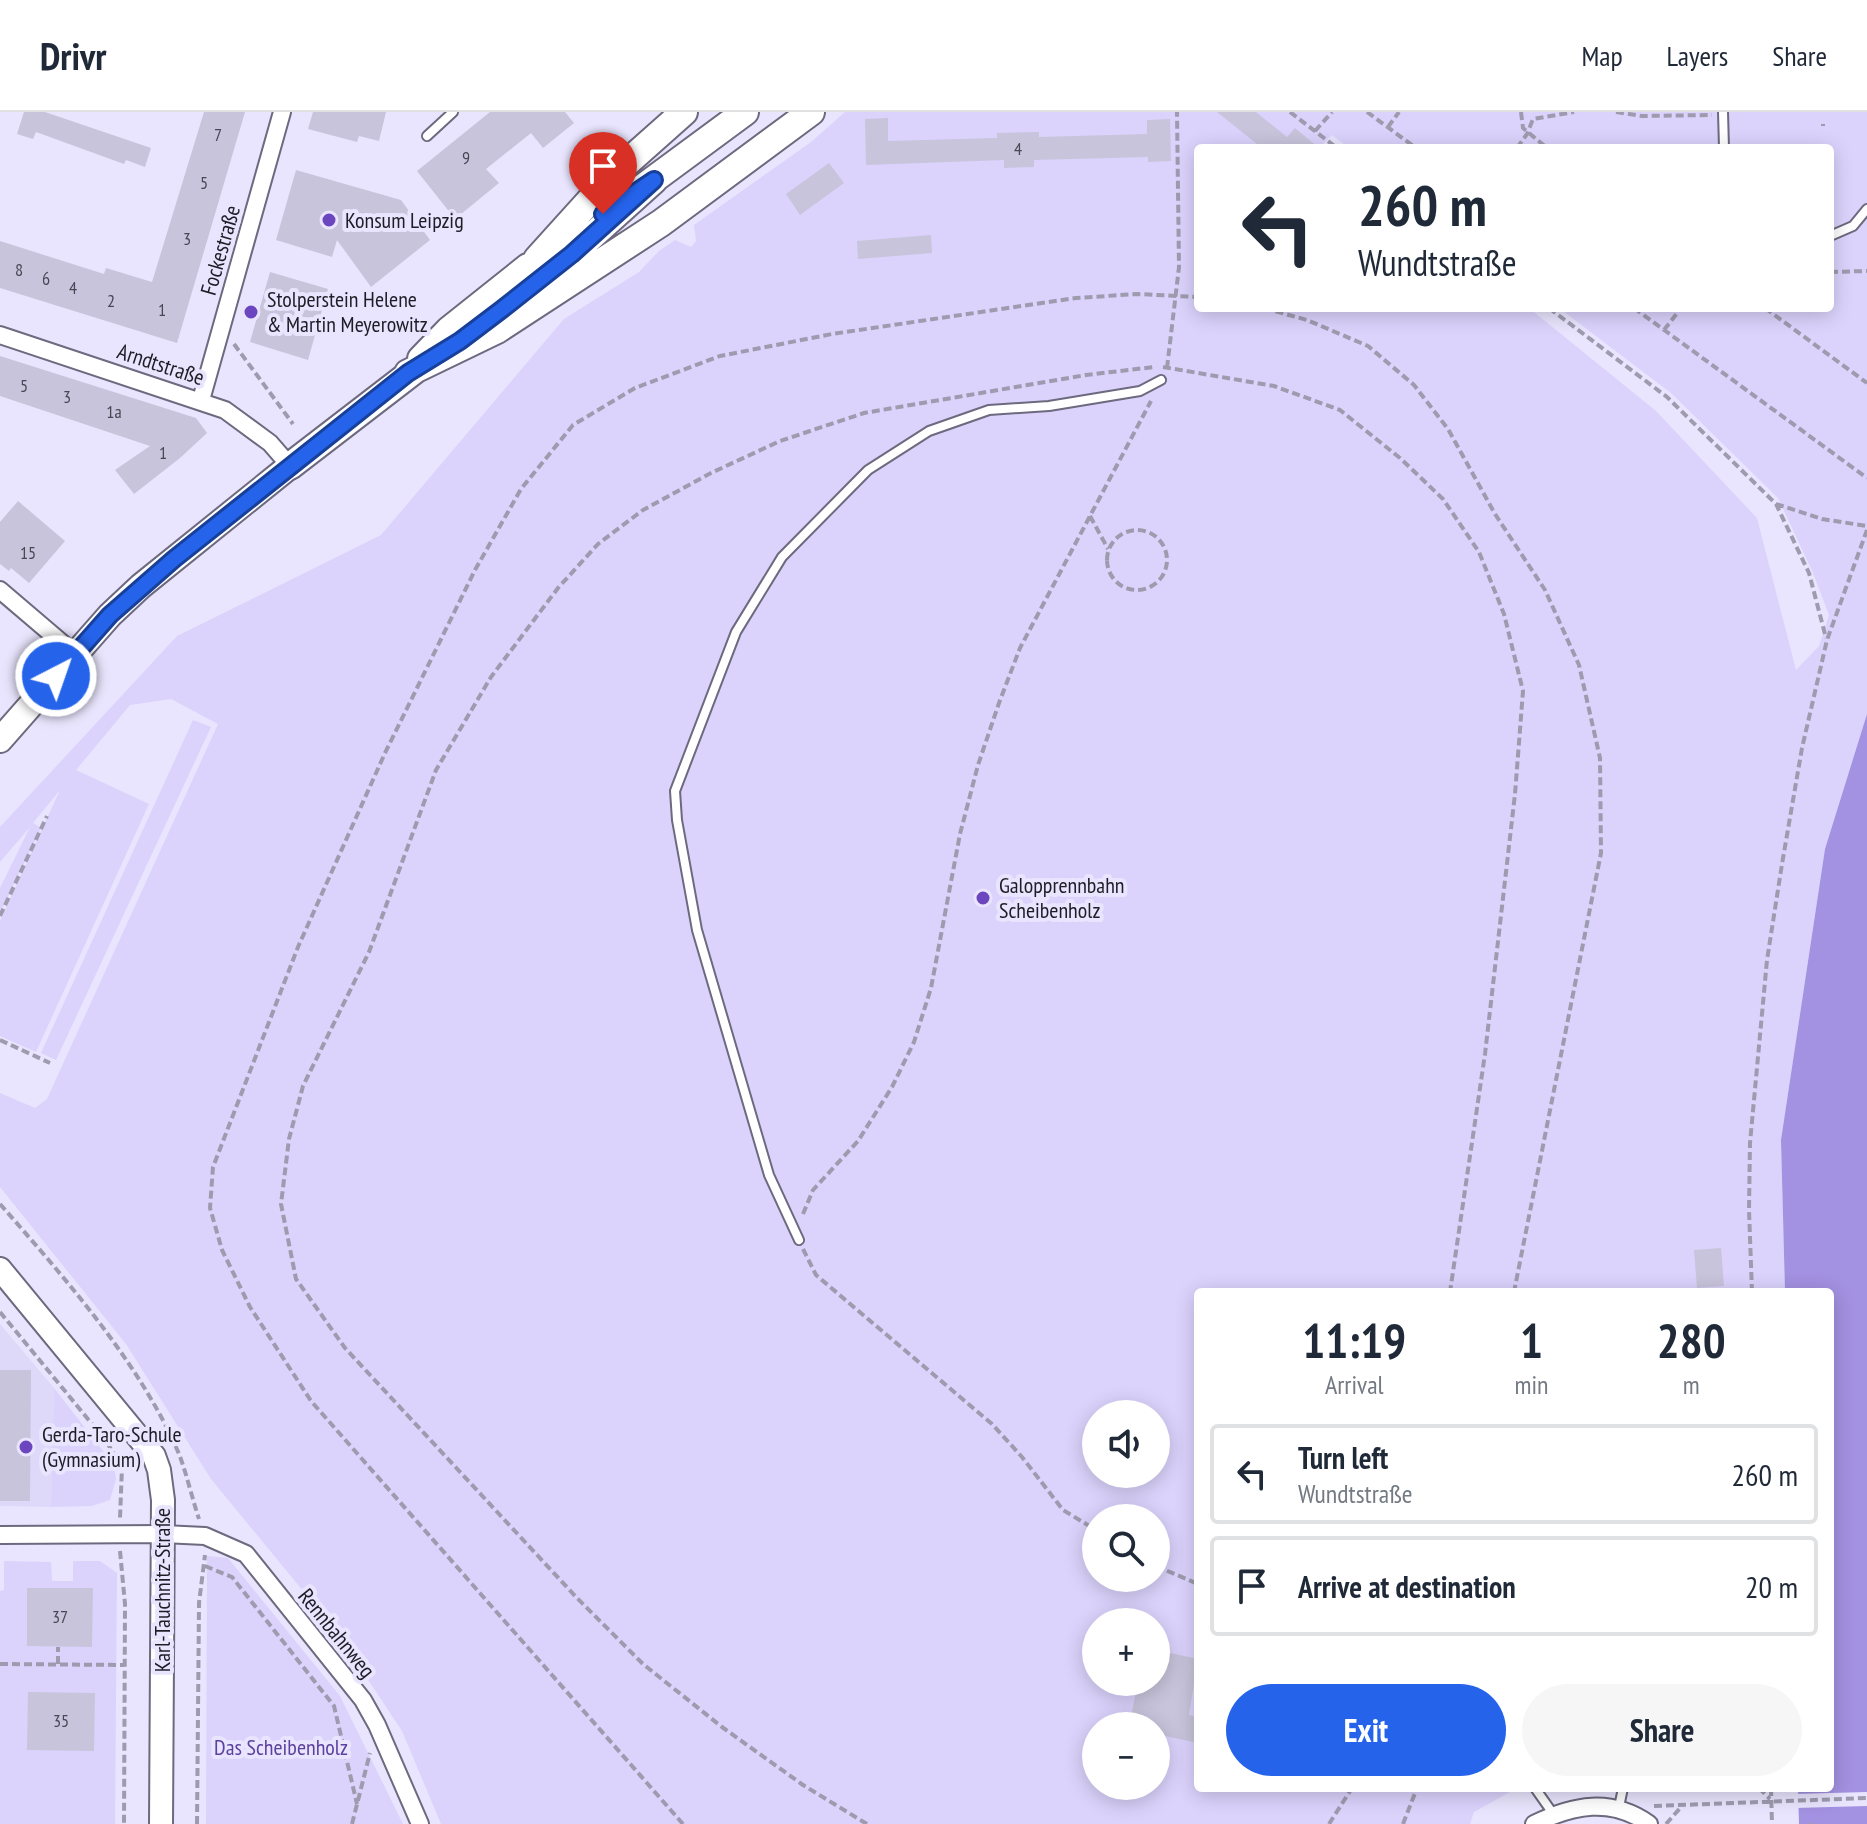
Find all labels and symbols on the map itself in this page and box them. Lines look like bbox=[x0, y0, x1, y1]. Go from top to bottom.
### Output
house number: 7 bbox=[214, 123, 222, 146]
pin bbox=[569, 132, 637, 214]
house number: 4 bbox=[1014, 137, 1022, 160]
house number: 9 bbox=[462, 146, 470, 169]
house number: 5 bbox=[200, 171, 208, 194]
street label: Fockestraße bbox=[194, 202, 246, 298]
place label: Konsum Leipzig bbox=[345, 206, 464, 234]
marker: Konsum Leipzig bbox=[320, 211, 338, 229]
house number: 3 bbox=[183, 227, 191, 250]
house number: 8 bbox=[15, 258, 23, 281]
house number: 6 bbox=[42, 267, 50, 290]
house number: 4 bbox=[69, 276, 77, 299]
place label: Stolperstein Helene & Martin Meyerowitz bbox=[267, 285, 428, 338]
house number: 2 bbox=[107, 289, 115, 312]
house number: 1 bbox=[158, 298, 166, 321]
marker: Stolperstein Helene & Martin Meyerowitz bbox=[242, 303, 260, 321]
street label: Arndtstraße bbox=[114, 337, 208, 391]
house number: 5 bbox=[20, 374, 28, 397]
house number: 3 bbox=[63, 385, 71, 408]
house number: 1a bbox=[106, 400, 122, 423]
house number: 1 bbox=[159, 441, 167, 464]
house number: 15 bbox=[20, 541, 36, 564]
position arrow bbox=[14, 634, 98, 718]
place label: Galopprennbahn Scheibenholz bbox=[999, 871, 1125, 924]
marker: Galopprennbahn Scheibenholz bbox=[974, 889, 992, 907]
place label: Gerda-Taro-Schule (Gymnasium) bbox=[42, 1420, 182, 1473]
marker: Gerda-Taro-Schule (Gymnasium) bbox=[17, 1438, 35, 1456]
street label: Karl-Tauchnitz-Straße bbox=[148, 1508, 176, 1672]
street label: Rennbahnweg bbox=[292, 1583, 382, 1683]
house number: 37 bbox=[52, 1605, 68, 1628]
house number: 35 bbox=[53, 1709, 69, 1732]
park label: Das Scheibenholz bbox=[214, 1733, 348, 1761]

